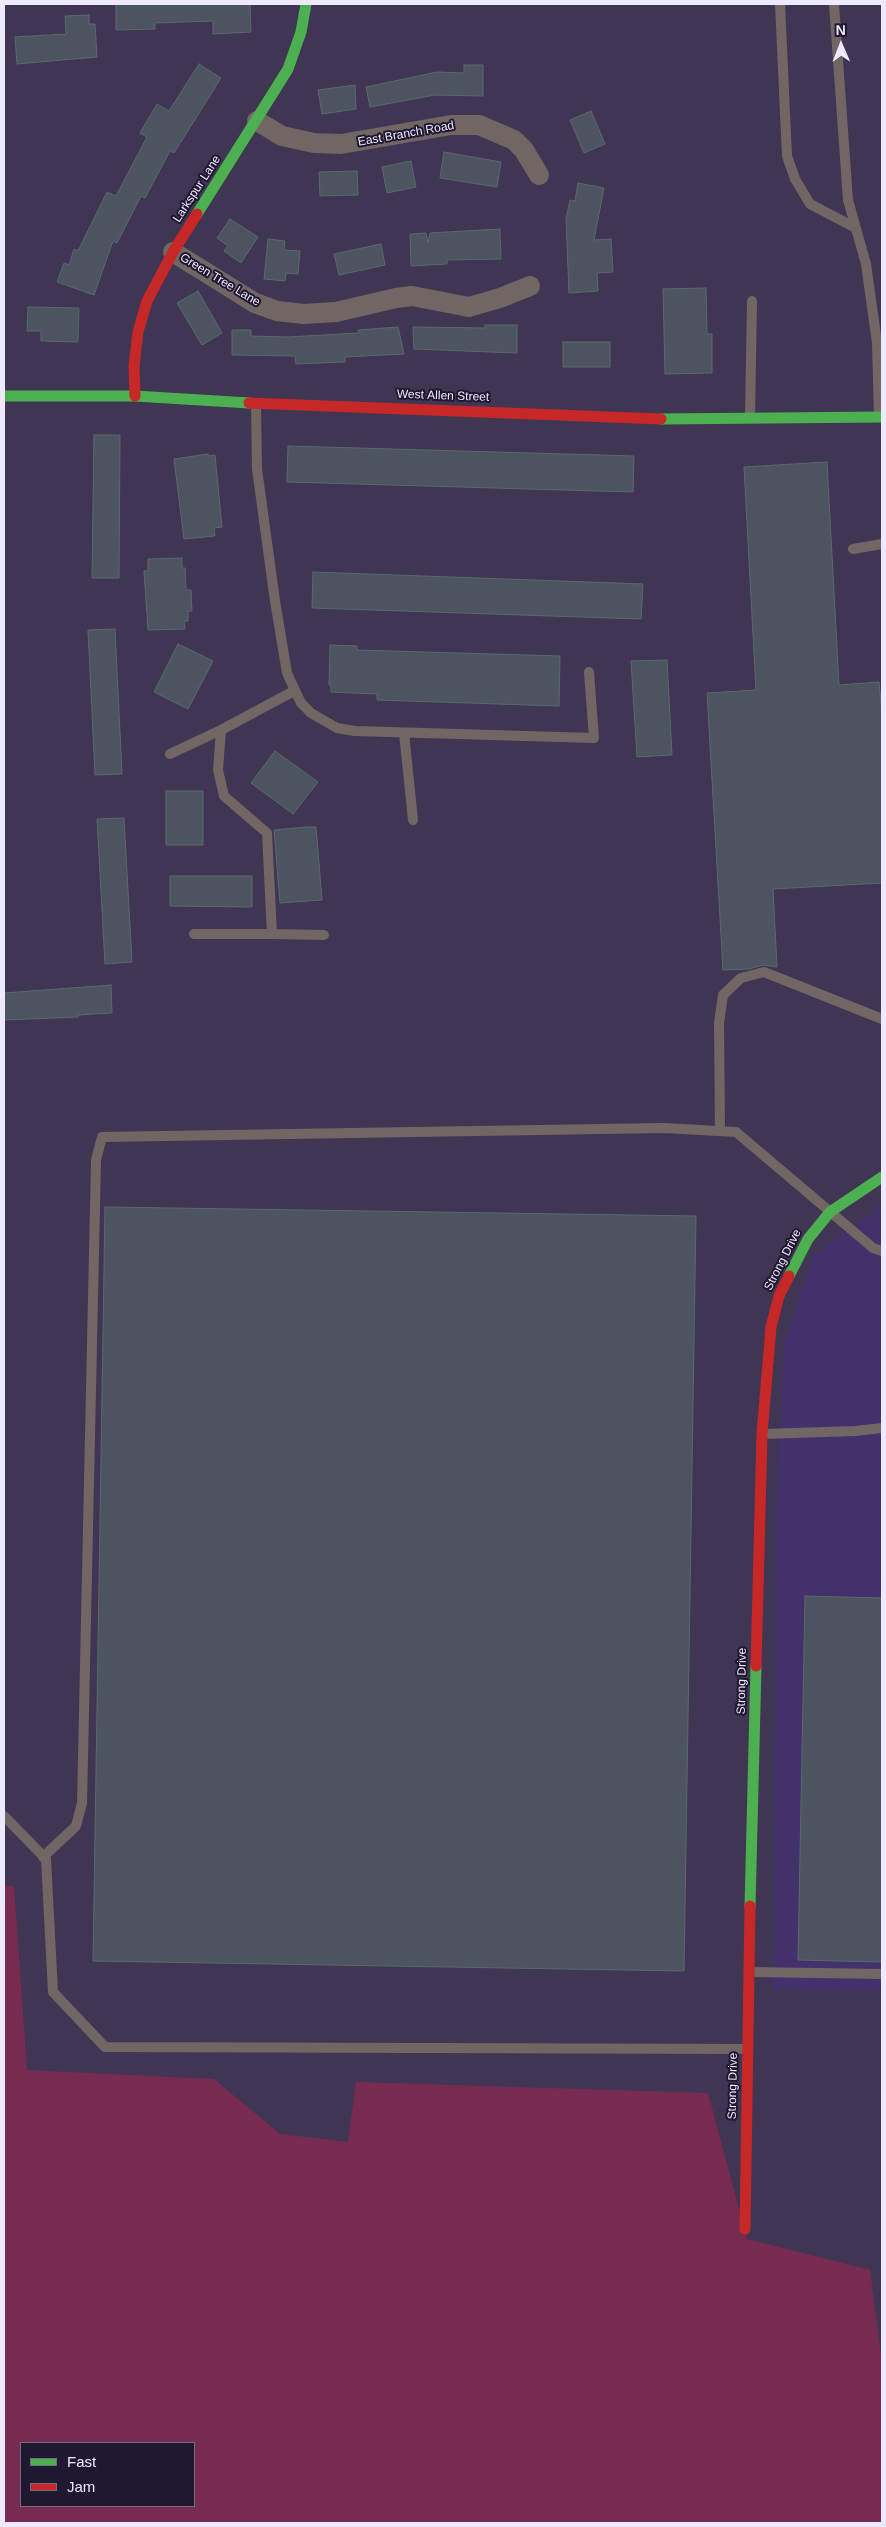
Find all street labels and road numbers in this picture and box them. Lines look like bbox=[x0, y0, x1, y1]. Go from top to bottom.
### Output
street label: East Branch Road bbox=[357, 118, 455, 150]
street label: Larkspur Lane bbox=[170, 153, 224, 225]
street label: Green Tree Lane bbox=[177, 250, 263, 310]
street label: West Allen Street bbox=[397, 387, 489, 405]
street label: Strong Drive bbox=[761, 1227, 805, 1293]
street label: Strong Drive bbox=[734, 1648, 750, 1714]
street label: Strong Drive bbox=[725, 2053, 741, 2119]

